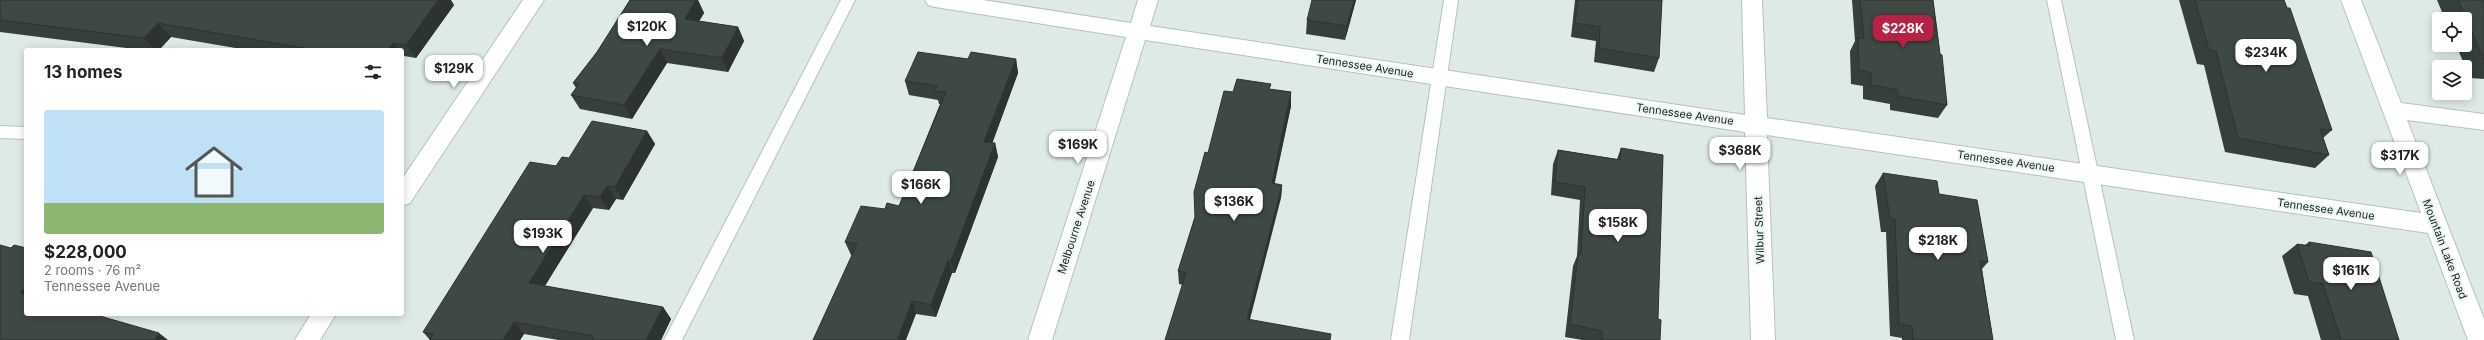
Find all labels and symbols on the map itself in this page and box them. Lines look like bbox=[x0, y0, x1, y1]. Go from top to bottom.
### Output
pin: $120K bbox=[619, 13, 675, 47]
pin: $228K bbox=[1875, 15, 1931, 49]
pin: $234K bbox=[2238, 39, 2294, 73]
street label: Tennessee Avenue bbox=[1315, 51, 1415, 81]
pin: $129K bbox=[426, 55, 482, 89]
street label: Tennessee Avenue bbox=[1635, 100, 1735, 128]
pin: $169K bbox=[1050, 131, 1106, 165]
pin: $368K bbox=[1712, 137, 1768, 171]
pin: $317K bbox=[2372, 142, 2428, 176]
street label: Tennessee Avenue bbox=[1956, 147, 2056, 175]
pin: $166K bbox=[893, 171, 949, 205]
street label: Melbourne Avenue bbox=[1054, 178, 1098, 276]
pin: $136K bbox=[1206, 188, 1262, 222]
street label: Tennessee Avenue bbox=[2276, 195, 2376, 223]
street label: Wilbur Street bbox=[1751, 196, 1767, 264]
street label: Mountain Lake Road bbox=[2419, 197, 2471, 301]
pin: $158K bbox=[1590, 209, 1646, 243]
pin: $193K bbox=[515, 220, 571, 254]
pin: $218K bbox=[1910, 227, 1966, 261]
pin: $161K bbox=[2323, 257, 2379, 291]

